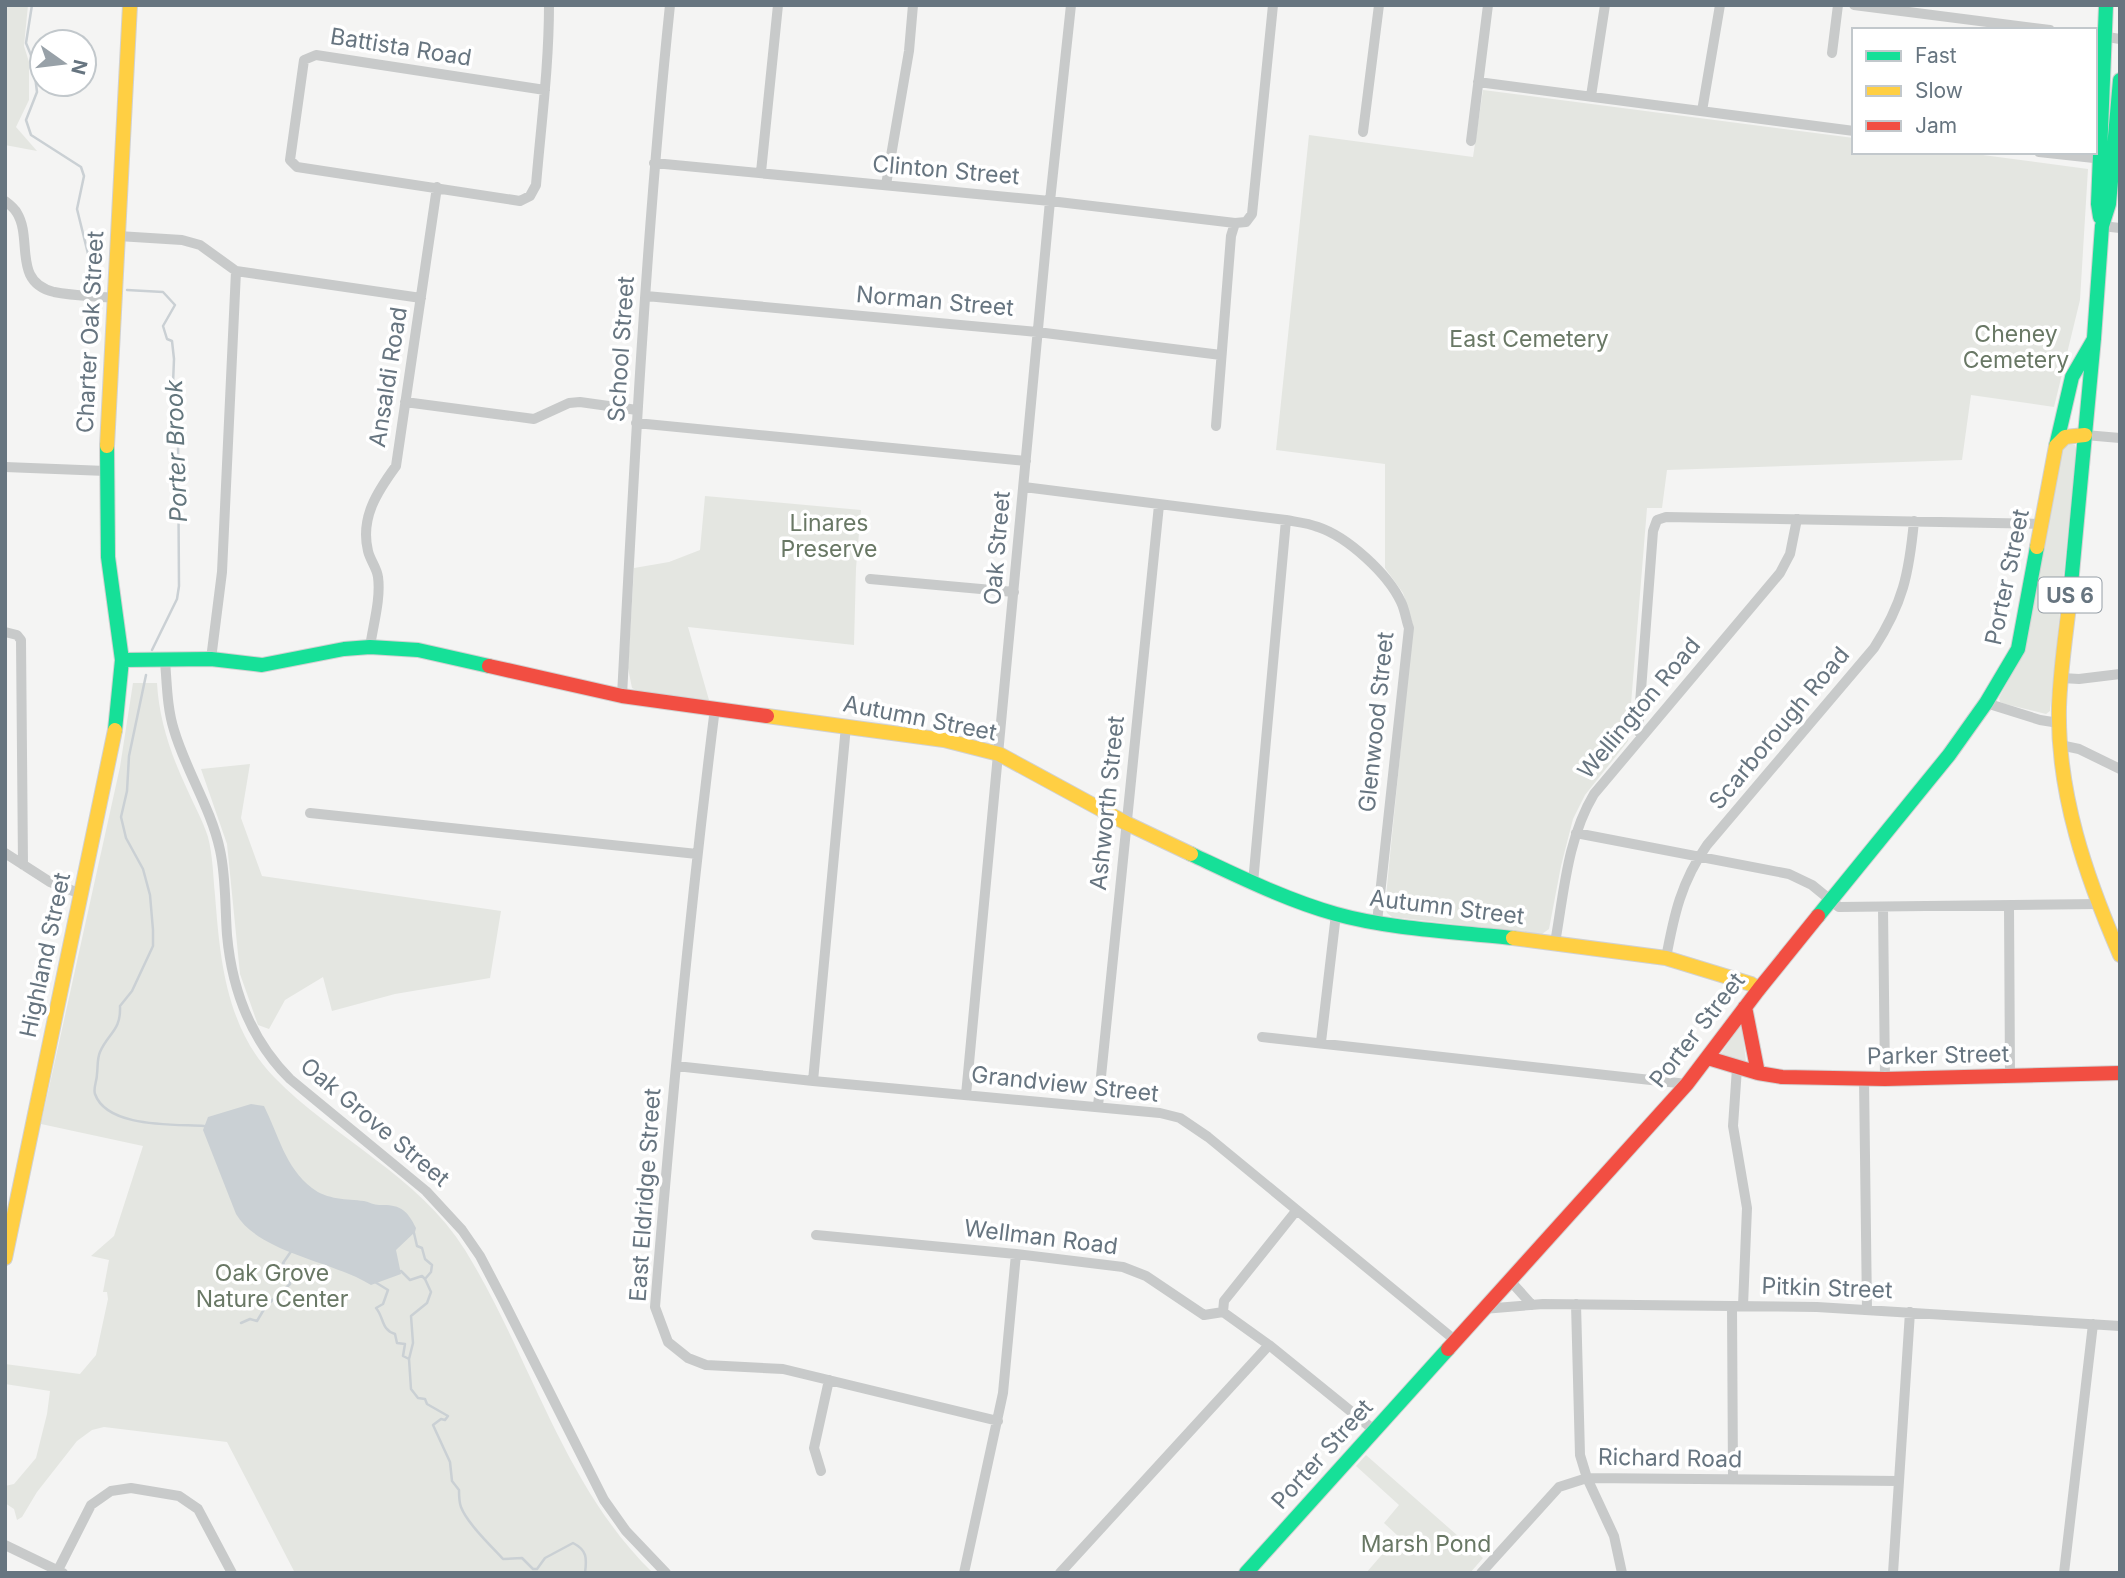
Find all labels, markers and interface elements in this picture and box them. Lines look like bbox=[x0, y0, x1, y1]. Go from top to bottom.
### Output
street label: Battista Road bbox=[328, 22, 474, 72]
north arrow bbox=[28, 28, 98, 98]
legend bbox=[1852, 28, 2097, 154]
text: Fast bbox=[1915, 43, 1957, 68]
text: N bbox=[66, 57, 92, 77]
text: Slow bbox=[1915, 78, 1963, 103]
text: Jam bbox=[1915, 113, 1957, 138]
street label: Clinton Street bbox=[871, 150, 1021, 190]
street label: Charter Oak Street bbox=[71, 230, 109, 434]
street label: School Street bbox=[602, 275, 640, 423]
street label: Norman Street bbox=[855, 280, 1015, 322]
street label: Ansaldi Road bbox=[363, 305, 413, 449]
park label: Cheney Cemetery bbox=[1963, 320, 2069, 374]
park label: East Cemetery bbox=[1449, 325, 1609, 353]
water label: Porter Brook bbox=[159, 378, 193, 523]
street label: Oak Street bbox=[978, 489, 1016, 606]
street label: Porter Street bbox=[1979, 506, 2035, 647]
park label: Linares Preserve bbox=[781, 509, 877, 563]
road number: US 6 bbox=[2038, 578, 2102, 612]
street label: Glenwood Street bbox=[1353, 630, 1399, 814]
street label: Wellington Road bbox=[1572, 632, 1706, 784]
street label: Scarborough Road bbox=[1703, 641, 1855, 815]
street label: Autumn Street bbox=[841, 689, 1000, 747]
street label: Ashworth Street bbox=[1084, 714, 1130, 892]
street label: Highland Street bbox=[14, 870, 76, 1040]
street label: Autumn Street bbox=[1368, 884, 1526, 930]
street label: Porter Street bbox=[1643, 967, 1751, 1093]
street label: Parker Street bbox=[1867, 1040, 2010, 1070]
street label: Oak Grove Street bbox=[295, 1052, 455, 1193]
street label: Grandview Street bbox=[970, 1060, 1161, 1108]
street label: East Eldridge Street bbox=[624, 1087, 666, 1303]
street label: Wellman Road bbox=[963, 1214, 1119, 1260]
park label: Oak Grove Nature Center bbox=[196, 1259, 349, 1313]
street label: Pitkin Street bbox=[1761, 1272, 1893, 1304]
street label: Porter Street bbox=[1265, 1393, 1379, 1515]
street label: Richard Road bbox=[1598, 1443, 1742, 1473]
park label: Marsh Pond bbox=[1361, 1530, 1491, 1558]

